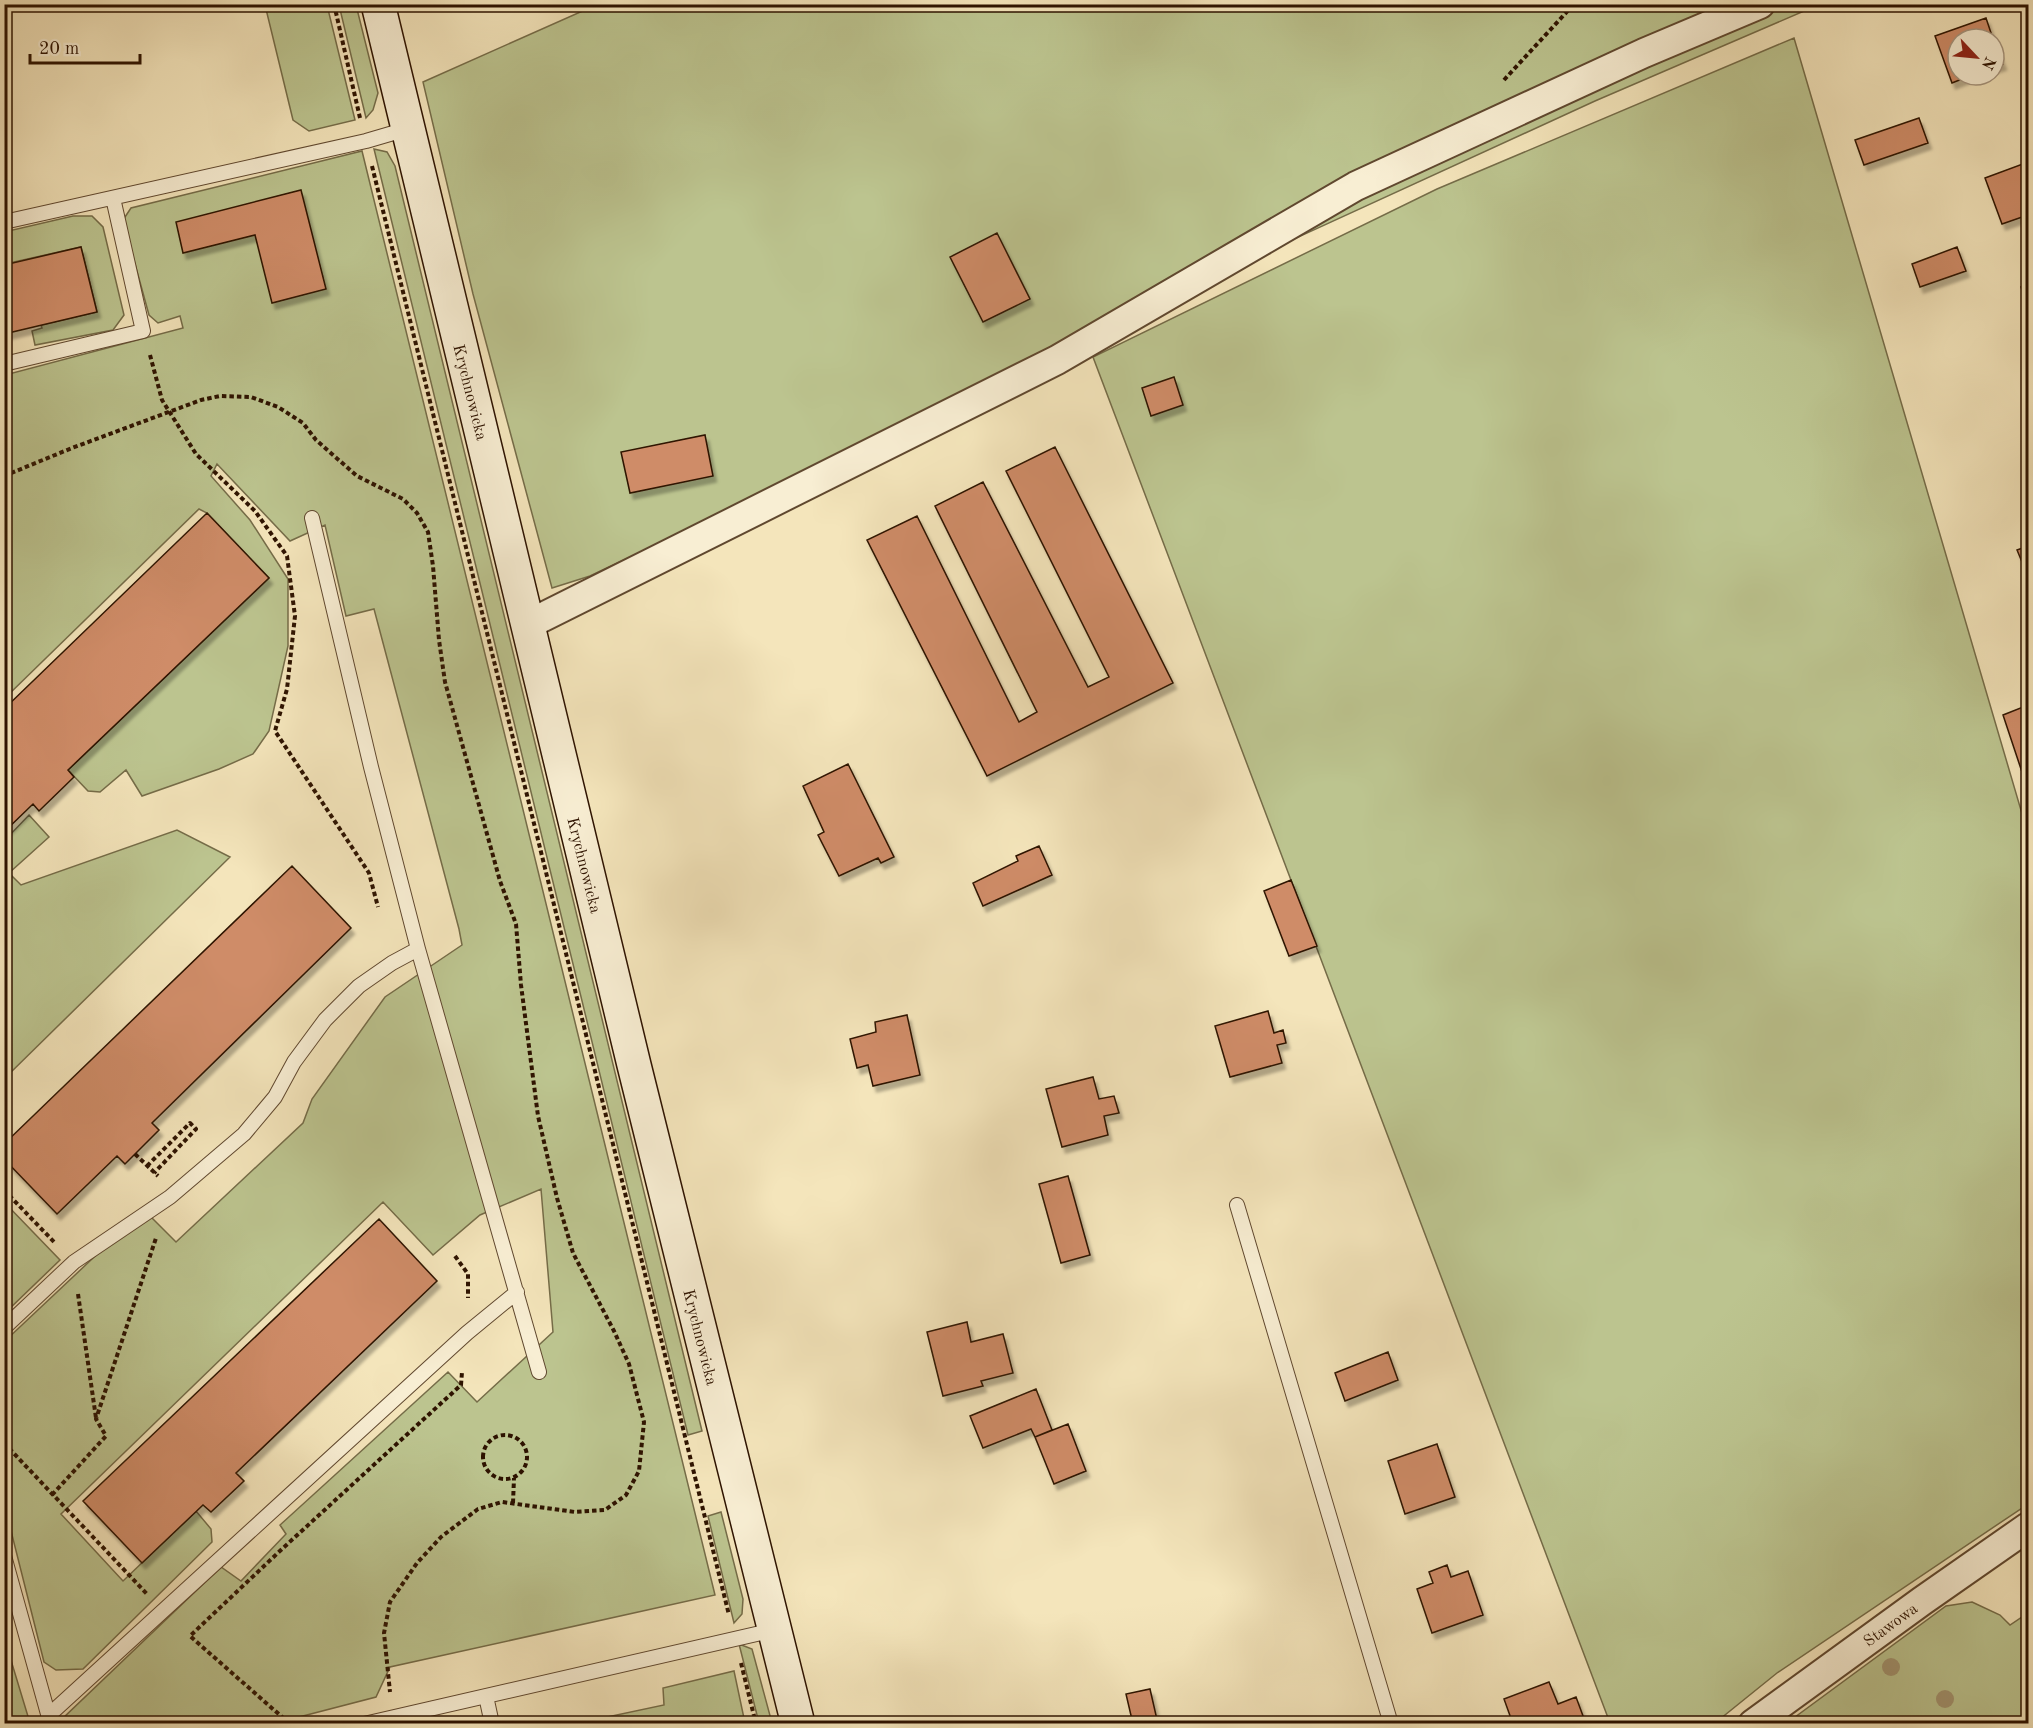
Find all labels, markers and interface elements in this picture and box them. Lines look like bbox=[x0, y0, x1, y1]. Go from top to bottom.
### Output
scale bar bbox=[30, 27, 140, 65]
north arrow bbox=[1946, 27, 2006, 87]
text: 20 m bbox=[39, 40, 79, 58]
text: N bbox=[1977, 54, 1998, 72]
street label: Krychnowicka bbox=[449, 343, 489, 442]
street label: Krychnowicka bbox=[563, 816, 603, 915]
street label: Krychnowicka bbox=[679, 1288, 719, 1387]
street label: Stawowa bbox=[1861, 1601, 1921, 1650]

